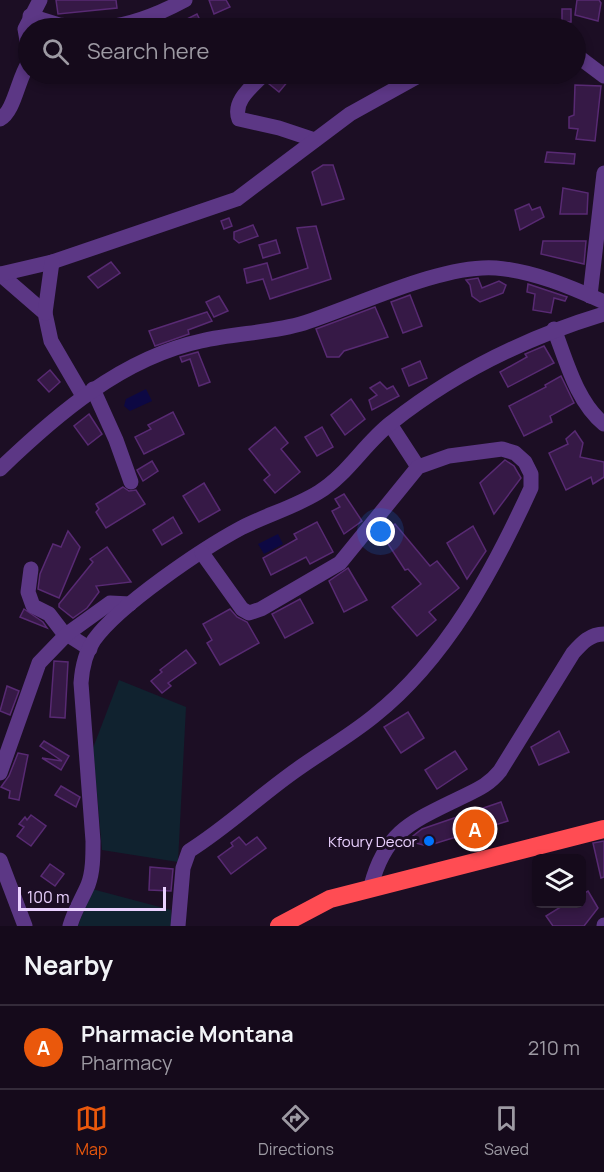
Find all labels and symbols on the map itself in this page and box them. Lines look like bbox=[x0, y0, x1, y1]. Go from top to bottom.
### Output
your location bbox=[366, 517, 395, 546]
pin: A bbox=[456, 806, 494, 852]
place label: Kfoury Decor bbox=[328, 831, 418, 852]
marker: Kfoury Decor bbox=[422, 834, 436, 848]
scale bar bbox=[18, 884, 166, 912]

